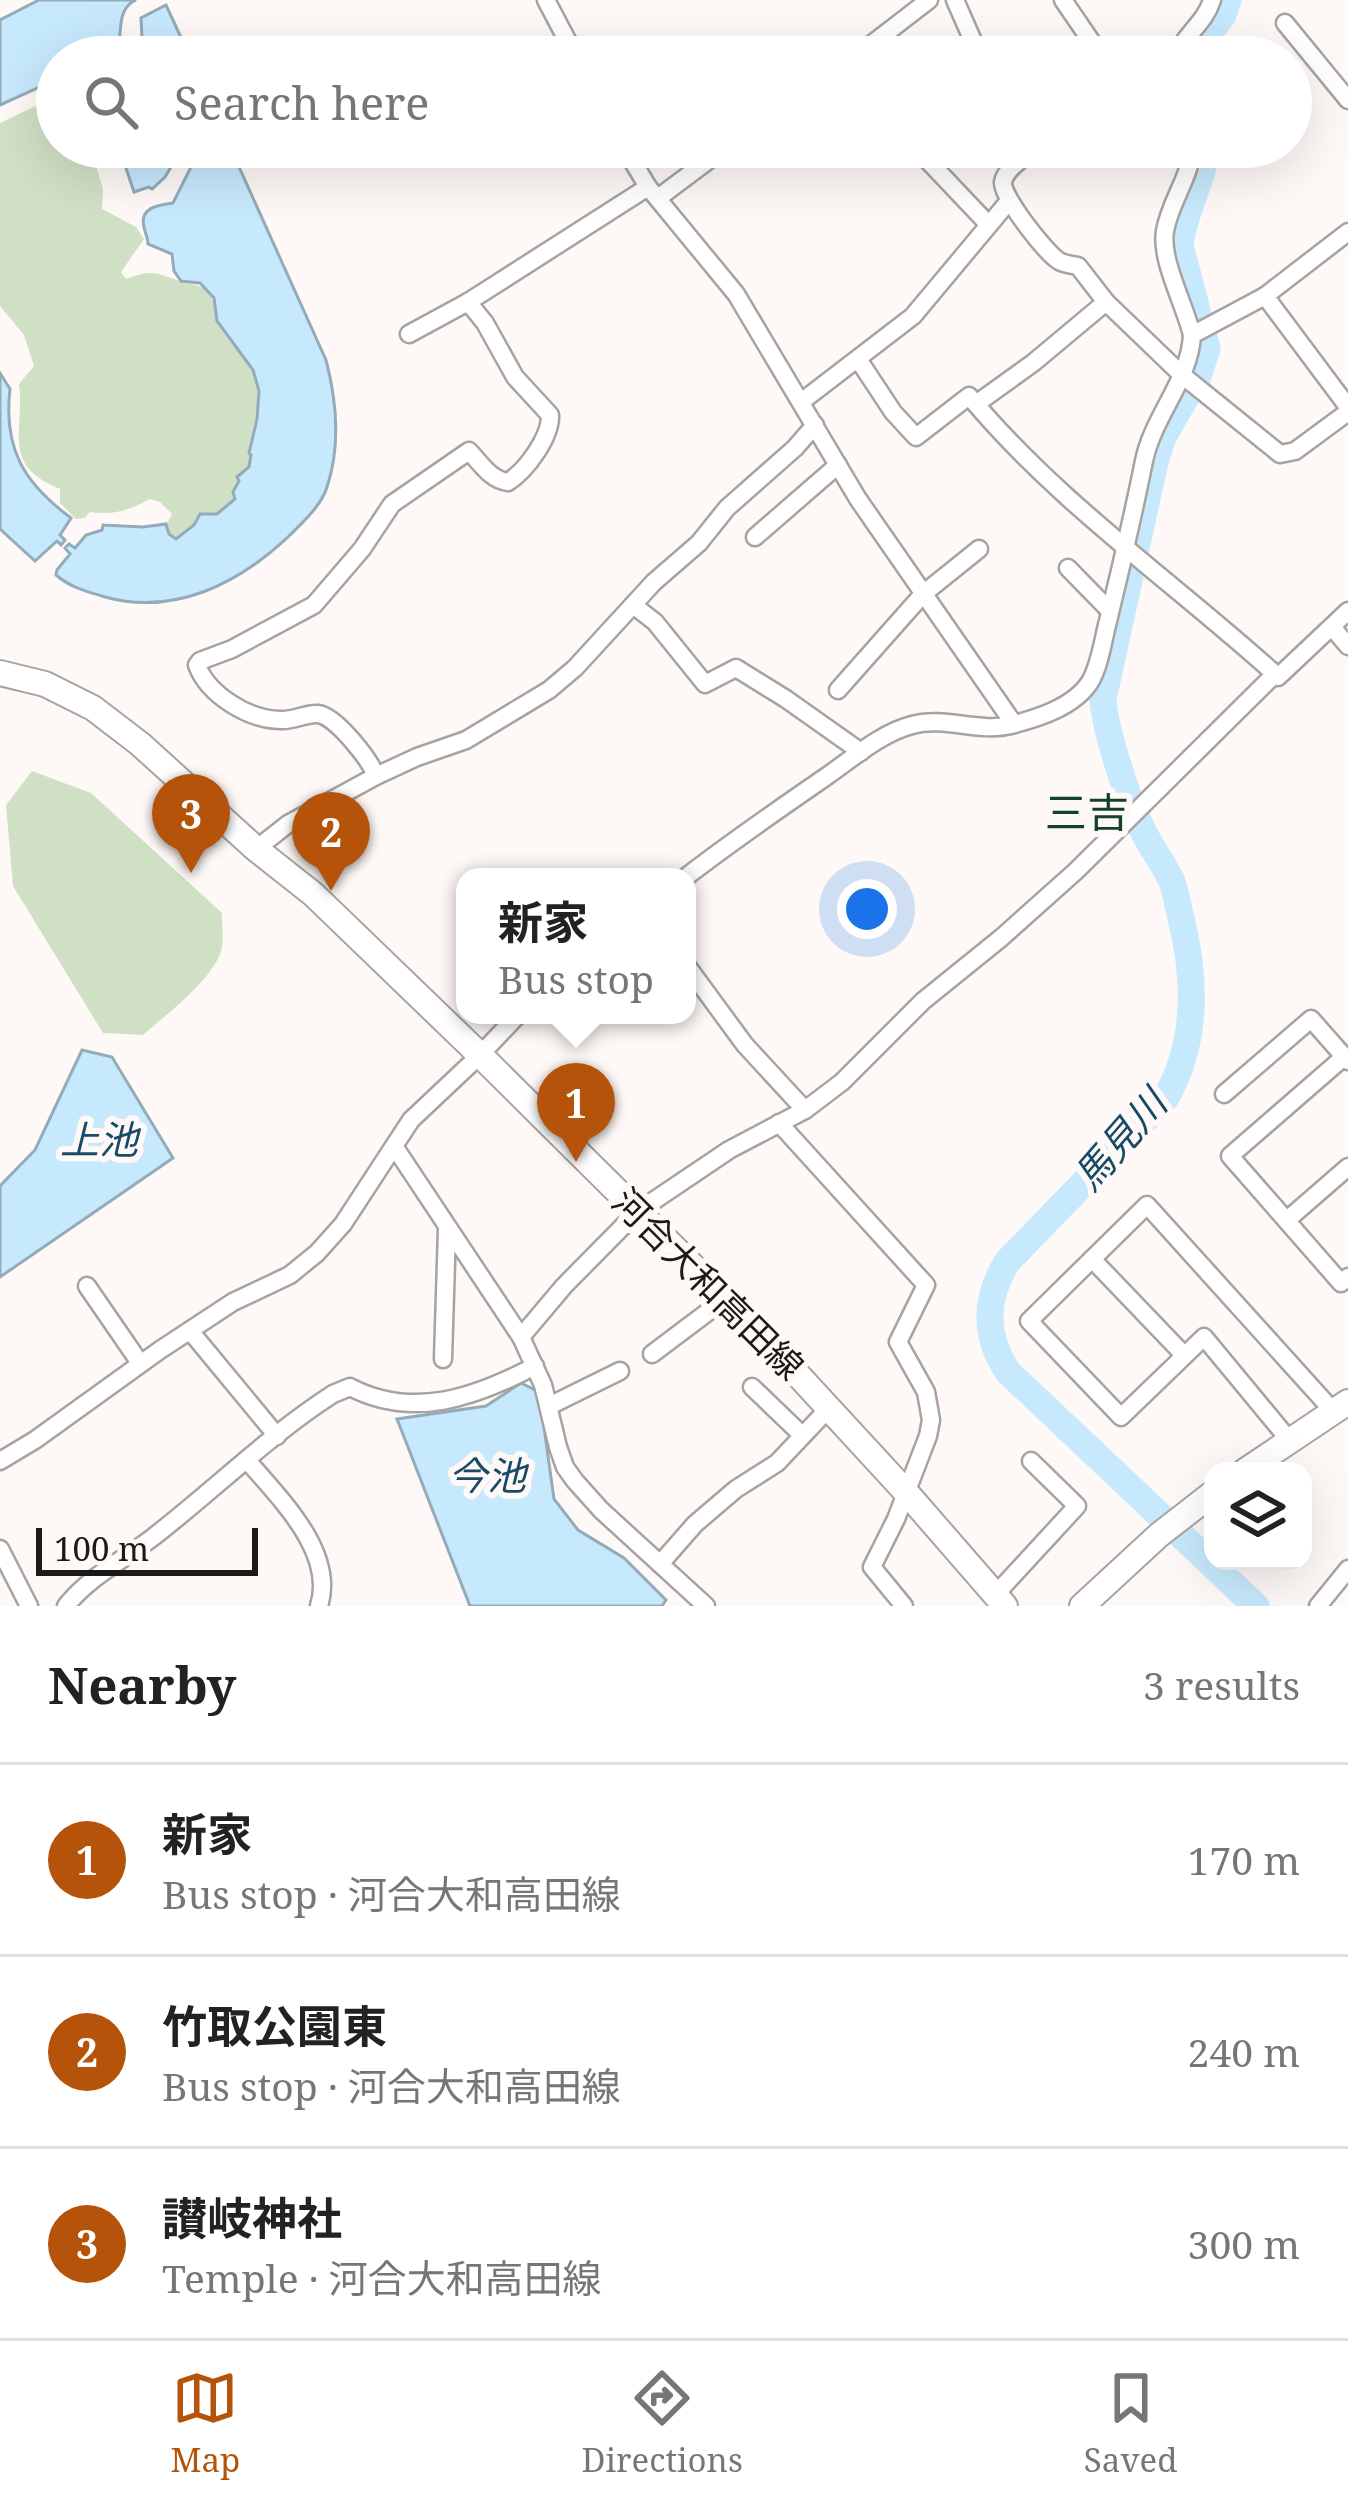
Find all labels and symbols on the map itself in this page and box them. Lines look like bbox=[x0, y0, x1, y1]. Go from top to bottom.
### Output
pin: 3 bbox=[152, 774, 230, 873]
district label: 三吉 bbox=[1045, 783, 1129, 840]
pin: 2 bbox=[292, 792, 370, 891]
your location bbox=[837, 879, 897, 939]
pin: 1 bbox=[537, 1063, 615, 1162]
water label: 馬見川 bbox=[1060, 1074, 1180, 1201]
water label: 上池 bbox=[60, 1112, 142, 1165]
street label: 河合大和高田線 bbox=[602, 1177, 815, 1390]
water label: 今池 bbox=[448, 1448, 530, 1501]
scale bar bbox=[36, 1522, 258, 1575]

